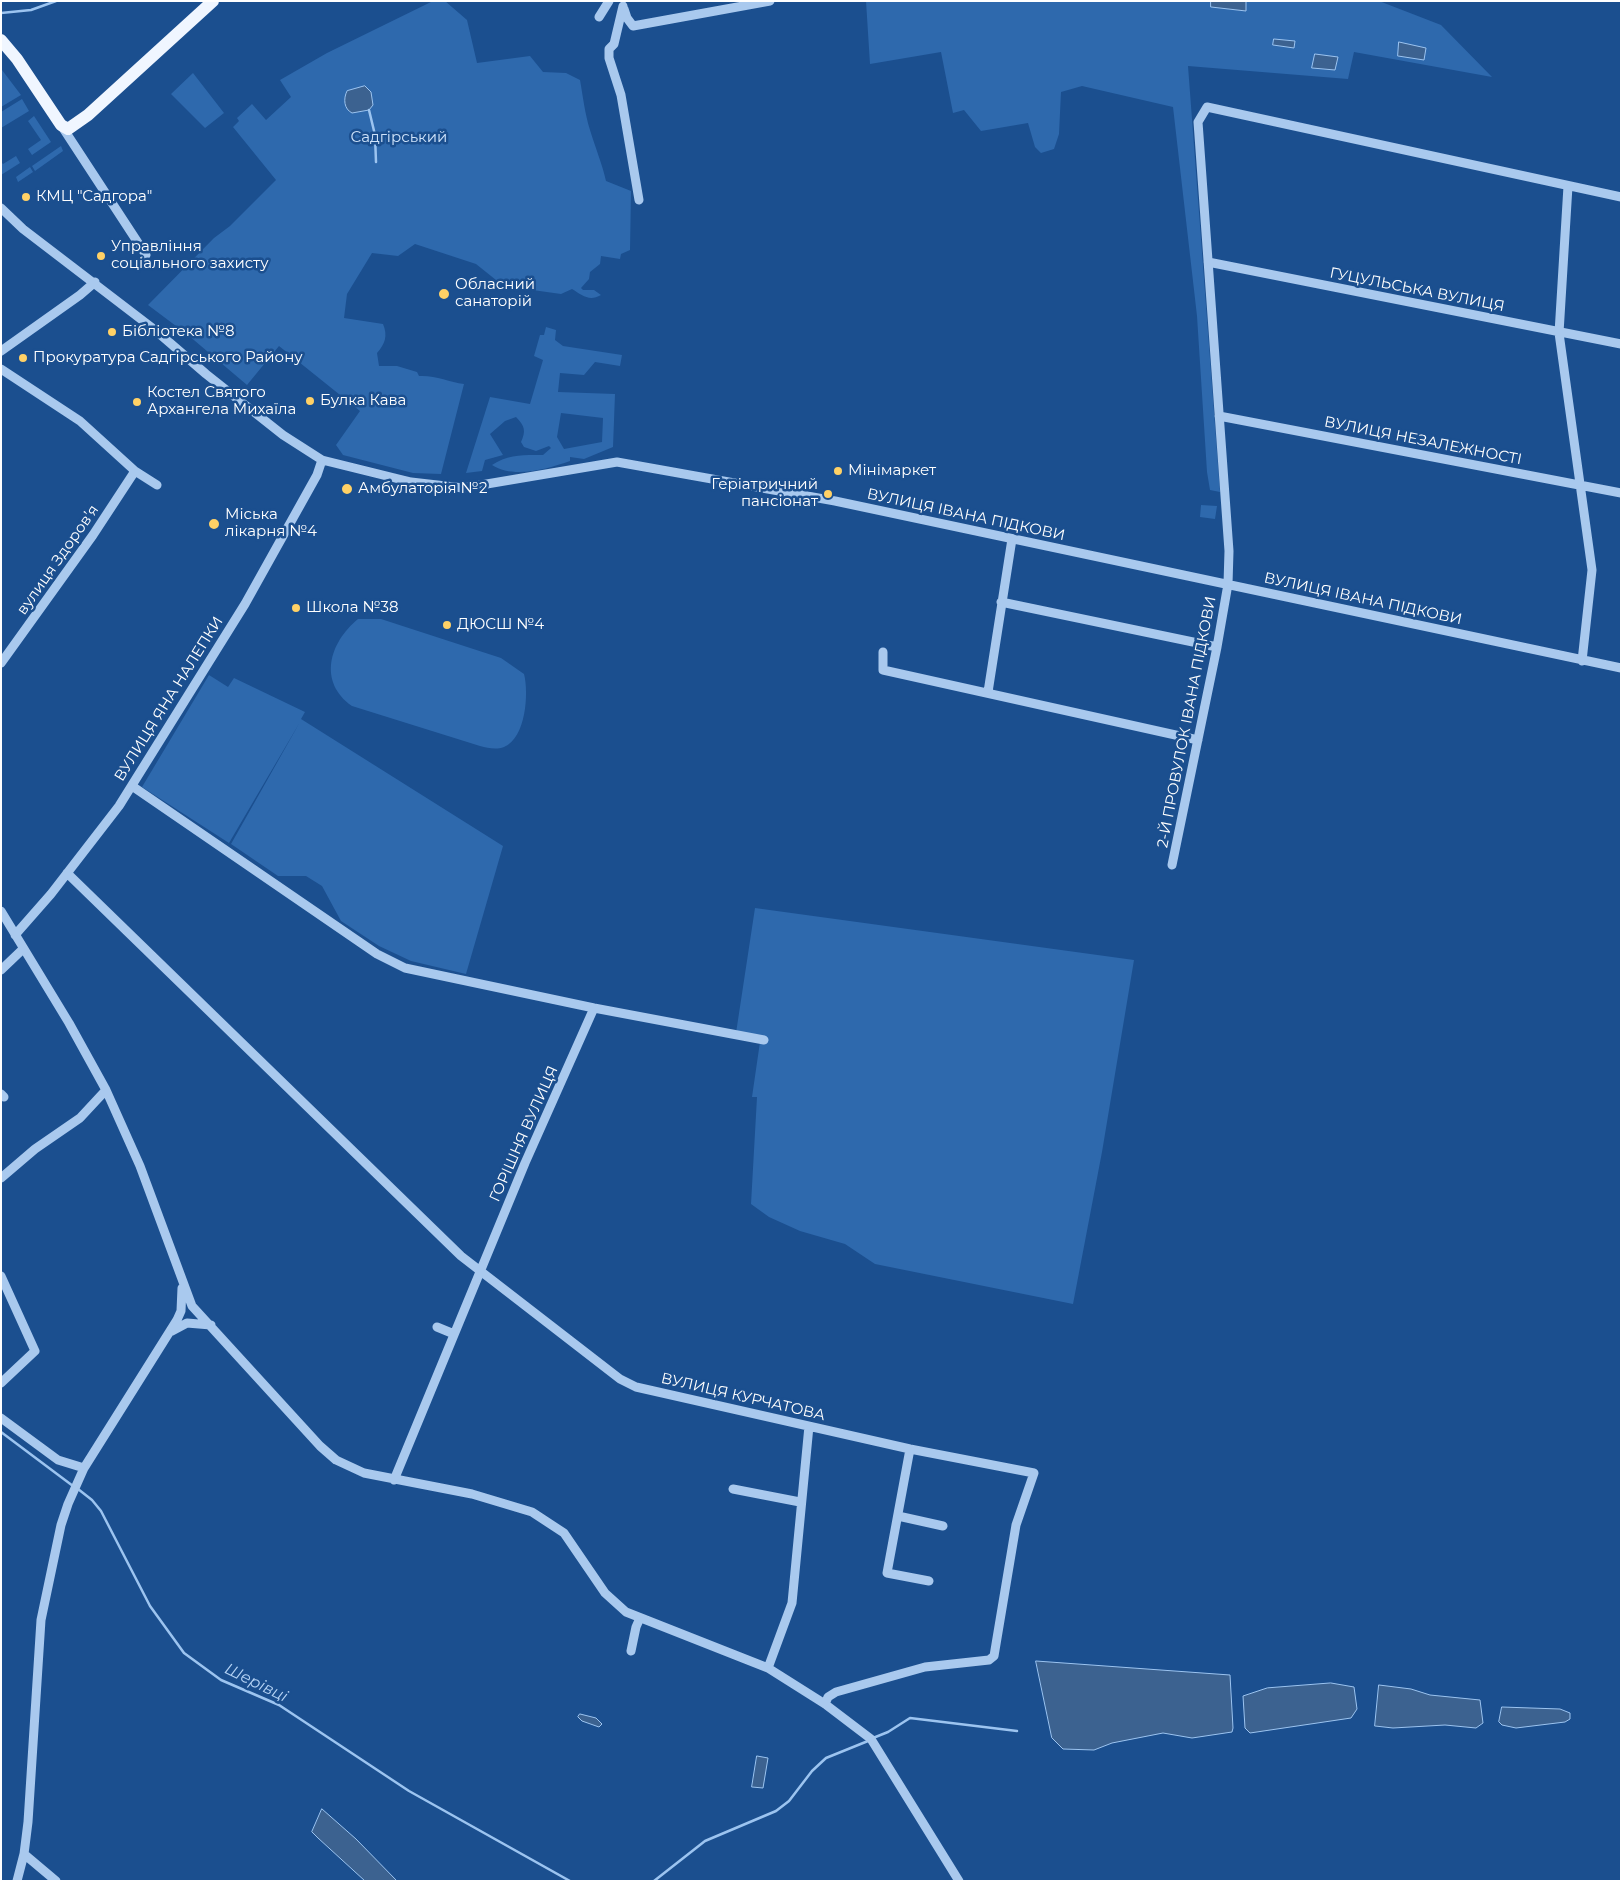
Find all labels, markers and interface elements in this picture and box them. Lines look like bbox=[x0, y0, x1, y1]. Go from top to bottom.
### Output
park label: Садгірський bbox=[351, 129, 447, 147]
place label: КМЦ "Садгора" bbox=[36, 188, 152, 206]
marker: КМЦ "Садгора" bbox=[20, 191, 32, 203]
place label: Управління соціального захисту bbox=[111, 238, 269, 273]
marker: Управління соціального захисту bbox=[95, 250, 107, 262]
street label: ГУЦУЛЬСЬКА ВУЛИЦЯ bbox=[1328, 264, 1506, 316]
place label: Обласний санаторій bbox=[455, 276, 535, 311]
marker: Обласний санаторій bbox=[437, 287, 451, 301]
place label: Бібліотека №8 bbox=[122, 323, 234, 341]
marker: Бібліотека №8 bbox=[106, 326, 118, 338]
place label: Прокуратура Садгірського Району bbox=[33, 349, 303, 367]
marker: Прокуратура Садгірського Району bbox=[17, 352, 29, 364]
place label: Костел Святого Архангела Михаїла bbox=[147, 384, 296, 419]
place label: Булка Кава bbox=[320, 392, 406, 410]
marker: Булка Кава bbox=[304, 395, 316, 407]
marker: Костел Святого Архангела Михаїла bbox=[131, 396, 143, 408]
street label: ВУЛИЦЯ НЕЗАЛЕЖНОСТІ bbox=[1323, 413, 1523, 469]
place label: Мінімаркет bbox=[848, 462, 936, 480]
marker: Мінімаркет bbox=[832, 465, 844, 477]
place label: Геріатричний пансіонат bbox=[711, 476, 818, 511]
place label: Амбулаторія №2 bbox=[358, 480, 487, 498]
marker: Амбулаторія №2 bbox=[340, 482, 354, 496]
street label: ВУЛИЦЯ ІВАНА ПІДКОВИ bbox=[865, 485, 1067, 545]
marker: Геріатричний пансіонат bbox=[822, 488, 834, 500]
street label: вулиця Здоровʼя bbox=[13, 502, 103, 618]
place label: Міська лікарня №4 bbox=[225, 506, 317, 541]
marker: Міська лікарня №4 bbox=[207, 517, 221, 531]
street label: ВУЛИЦЯ ІВАНА ПІДКОВИ bbox=[1262, 569, 1464, 629]
street label: 2-Й ПРОВУЛОК ІВАНА ПІДКОВИ bbox=[1154, 595, 1220, 849]
place label: Школа №38 bbox=[306, 599, 399, 617]
marker: Школа №38 bbox=[290, 602, 302, 614]
street label: ВУЛИЦЯ ЯНА НАЛЕПКИ bbox=[111, 613, 227, 785]
place label: ДЮСШ №4 bbox=[457, 616, 544, 634]
marker: ДЮСШ №4 bbox=[441, 619, 453, 631]
street label: ГОРІШНЯ ВУЛИЦЯ bbox=[486, 1063, 562, 1205]
street label: ВУЛИЦЯ КУРЧАТОВА bbox=[659, 1369, 827, 1425]
water label: Шерівці bbox=[221, 1659, 291, 1707]

